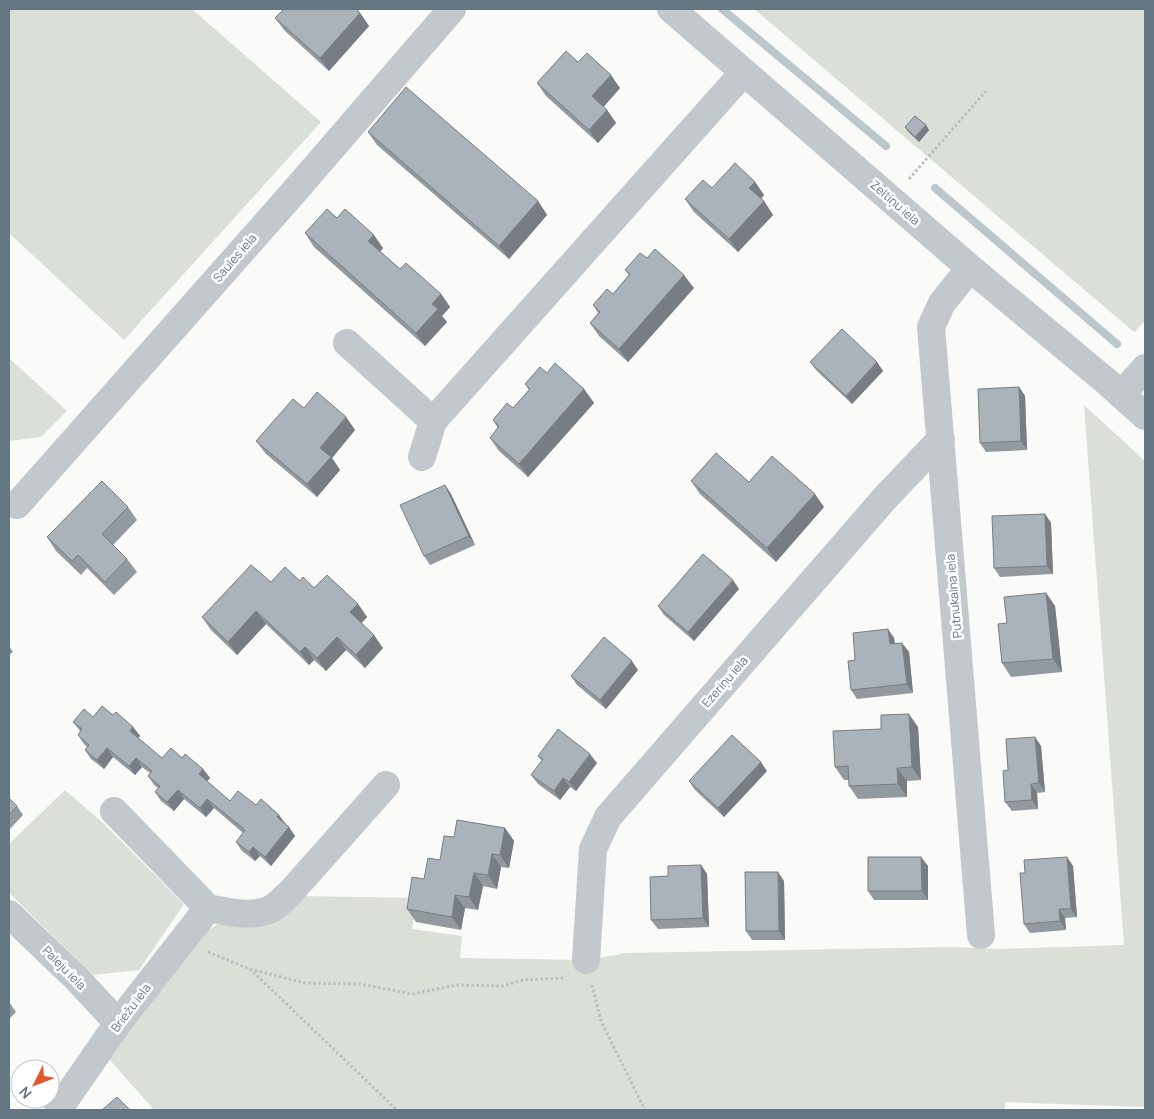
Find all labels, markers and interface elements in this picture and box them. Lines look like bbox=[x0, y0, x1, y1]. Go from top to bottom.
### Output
street label: Zeltiņu iela bbox=[867, 176, 924, 229]
street label: Saules iela bbox=[209, 230, 260, 286]
street label: Putnukalna iela bbox=[941, 553, 966, 639]
street label: Ezeriņu iela bbox=[698, 652, 752, 711]
street label: Paleju iela bbox=[39, 942, 90, 993]
street label: Briežu iela bbox=[107, 980, 154, 1035]
north arrow bbox=[10, 1059, 60, 1109]
text: N bbox=[15, 1083, 35, 1103]

